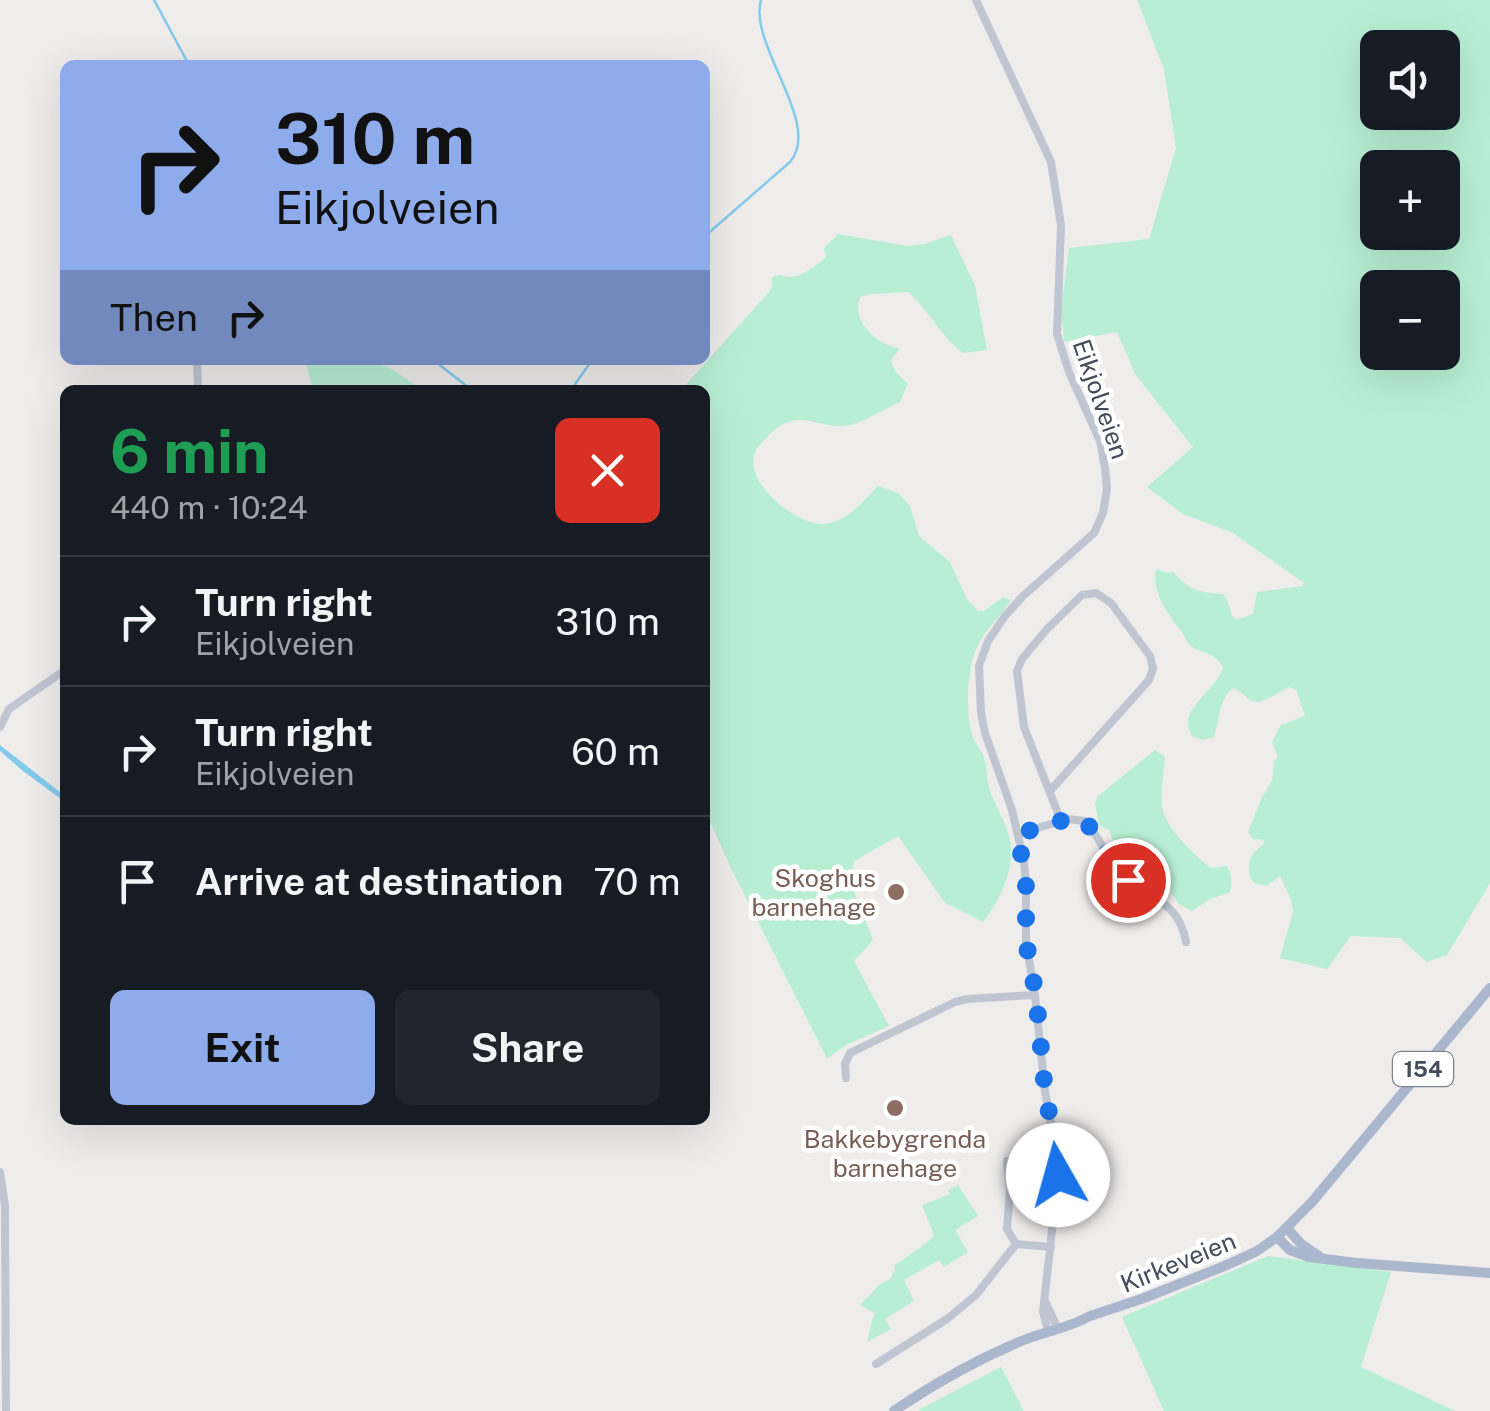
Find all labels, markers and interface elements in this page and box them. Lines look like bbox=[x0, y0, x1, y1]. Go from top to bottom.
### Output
map controls bbox=[1360, 30, 1460, 370]
button: sound bbox=[1360, 30, 1460, 130]
text: 310 m bbox=[275, 97, 475, 180]
icon: right bbox=[110, 100, 240, 230]
button: + bbox=[1360, 150, 1460, 250]
text: Eikjolveien bbox=[275, 181, 499, 234]
button: − bbox=[1360, 270, 1460, 370]
icon: right bbox=[218, 290, 273, 345]
text: Then bbox=[110, 295, 198, 340]
street label: Eikjolveien bbox=[1067, 335, 1135, 463]
text: 6 min bbox=[110, 416, 269, 487]
button: close bbox=[555, 418, 660, 523]
text: 440 m · 10:24 bbox=[110, 489, 308, 526]
text: Turn right bbox=[195, 580, 373, 625]
icon: right bbox=[110, 594, 165, 649]
text: 310 m bbox=[555, 599, 660, 644]
text: Eikjolveien bbox=[195, 625, 355, 662]
text: Turn right bbox=[195, 710, 373, 755]
icon: right bbox=[110, 724, 165, 779]
text: 60 m bbox=[571, 729, 660, 774]
text: Eikjolveien bbox=[195, 755, 355, 792]
pin bbox=[1086, 838, 1171, 923]
icon: arrive bbox=[1101, 853, 1156, 908]
icon: arrive bbox=[110, 854, 165, 909]
text: Arrive at destination bbox=[195, 859, 563, 904]
text: 70 m bbox=[593, 859, 681, 904]
place label: Skoghus barnehage bbox=[752, 863, 876, 922]
marker: Skoghus barnehage bbox=[885, 881, 907, 903]
button: Exit bbox=[110, 990, 375, 1105]
button: Share bbox=[395, 990, 660, 1105]
road number: 154 bbox=[1393, 1052, 1453, 1086]
marker: Bakkebygrenda barnehage bbox=[884, 1097, 906, 1119]
position arrow bbox=[1006, 1123, 1110, 1227]
place label: Bakkebygrenda barnehage bbox=[804, 1124, 986, 1183]
street label: Kirkeveien bbox=[1116, 1225, 1240, 1299]

